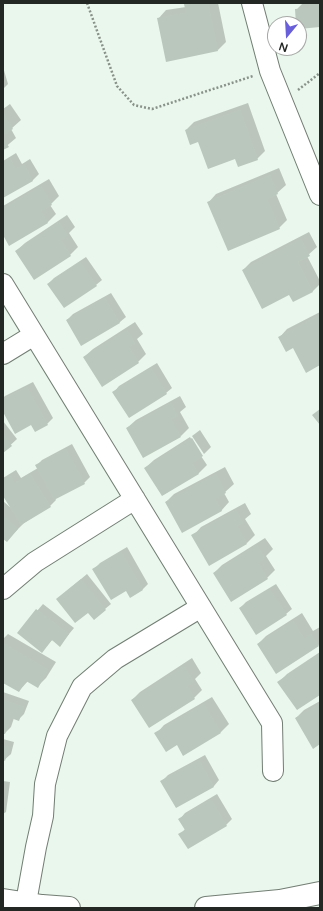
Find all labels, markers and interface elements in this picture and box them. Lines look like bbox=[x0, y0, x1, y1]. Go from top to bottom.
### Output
north arrow bbox=[267, 16, 307, 56]
text: N bbox=[277, 39, 290, 54]

